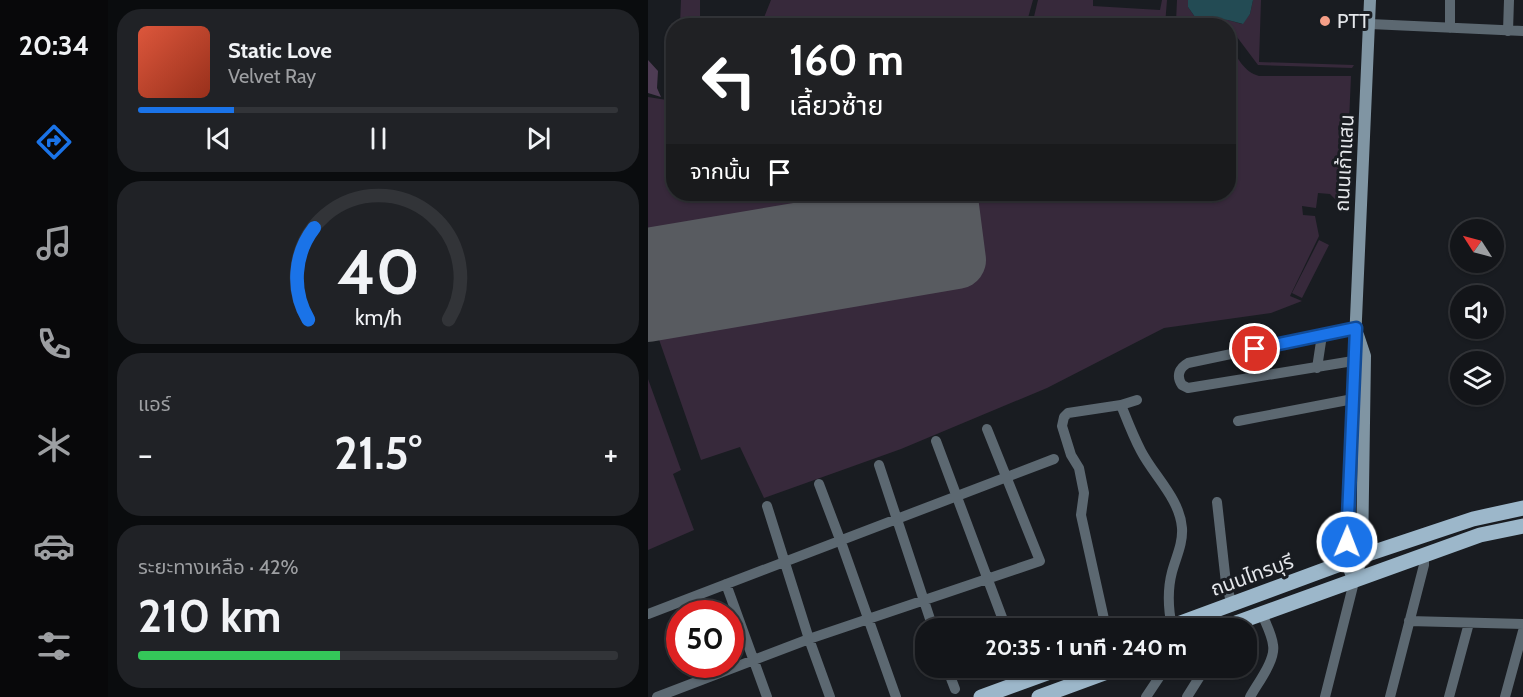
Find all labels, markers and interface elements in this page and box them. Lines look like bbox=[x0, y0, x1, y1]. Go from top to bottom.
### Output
place label: PTT bbox=[1337, 9, 1370, 33]
marker: PTT bbox=[1318, 14, 1332, 28]
text: 20:34 bbox=[19, 29, 89, 62]
text: 160 m bbox=[789, 34, 904, 86]
text: Static Love bbox=[228, 37, 332, 64]
icon: left bbox=[690, 42, 768, 120]
text: Velvet Ray bbox=[228, 64, 316, 88]
text: เลี้ยวซ้าย bbox=[789, 89, 883, 122]
street label: ถนนเก้าแสน bbox=[1329, 114, 1359, 212]
icon: directions bbox=[33, 121, 75, 163]
icon: previous bbox=[202, 122, 235, 155]
icon: pause bbox=[362, 122, 395, 155]
icon: next bbox=[522, 122, 555, 155]
icon: arrive bbox=[763, 156, 796, 189]
text: จากนั้น bbox=[690, 158, 751, 185]
north arrow bbox=[1450, 219, 1504, 273]
map controls bbox=[1450, 219, 1504, 405]
icon: music bbox=[33, 222, 75, 264]
text: 40 bbox=[337, 234, 419, 310]
button: sound bbox=[1450, 285, 1504, 339]
text: km/h bbox=[355, 304, 401, 330]
icon: phone bbox=[33, 323, 75, 365]
pin bbox=[1229, 323, 1280, 374]
icon: arrive bbox=[1238, 332, 1271, 365]
button: layers bbox=[1450, 351, 1504, 405]
text: แอร์ bbox=[138, 392, 170, 416]
icon: climate bbox=[33, 424, 75, 466]
text: 21.5° bbox=[334, 426, 422, 480]
text: − bbox=[138, 434, 153, 474]
text: + bbox=[603, 434, 618, 474]
position arrow bbox=[1315, 510, 1379, 574]
icon: car bbox=[33, 525, 75, 567]
street label: ถนนไทรบุรี bbox=[1207, 549, 1297, 601]
text: ระยะทางเหลือ · 42% bbox=[138, 555, 299, 579]
text: 210 km bbox=[138, 589, 281, 643]
speed limit sign: 50 bbox=[666, 600, 744, 678]
icon: filters bbox=[33, 625, 75, 667]
text: 20:35 · 1 นาที · 240 m bbox=[985, 634, 1187, 661]

